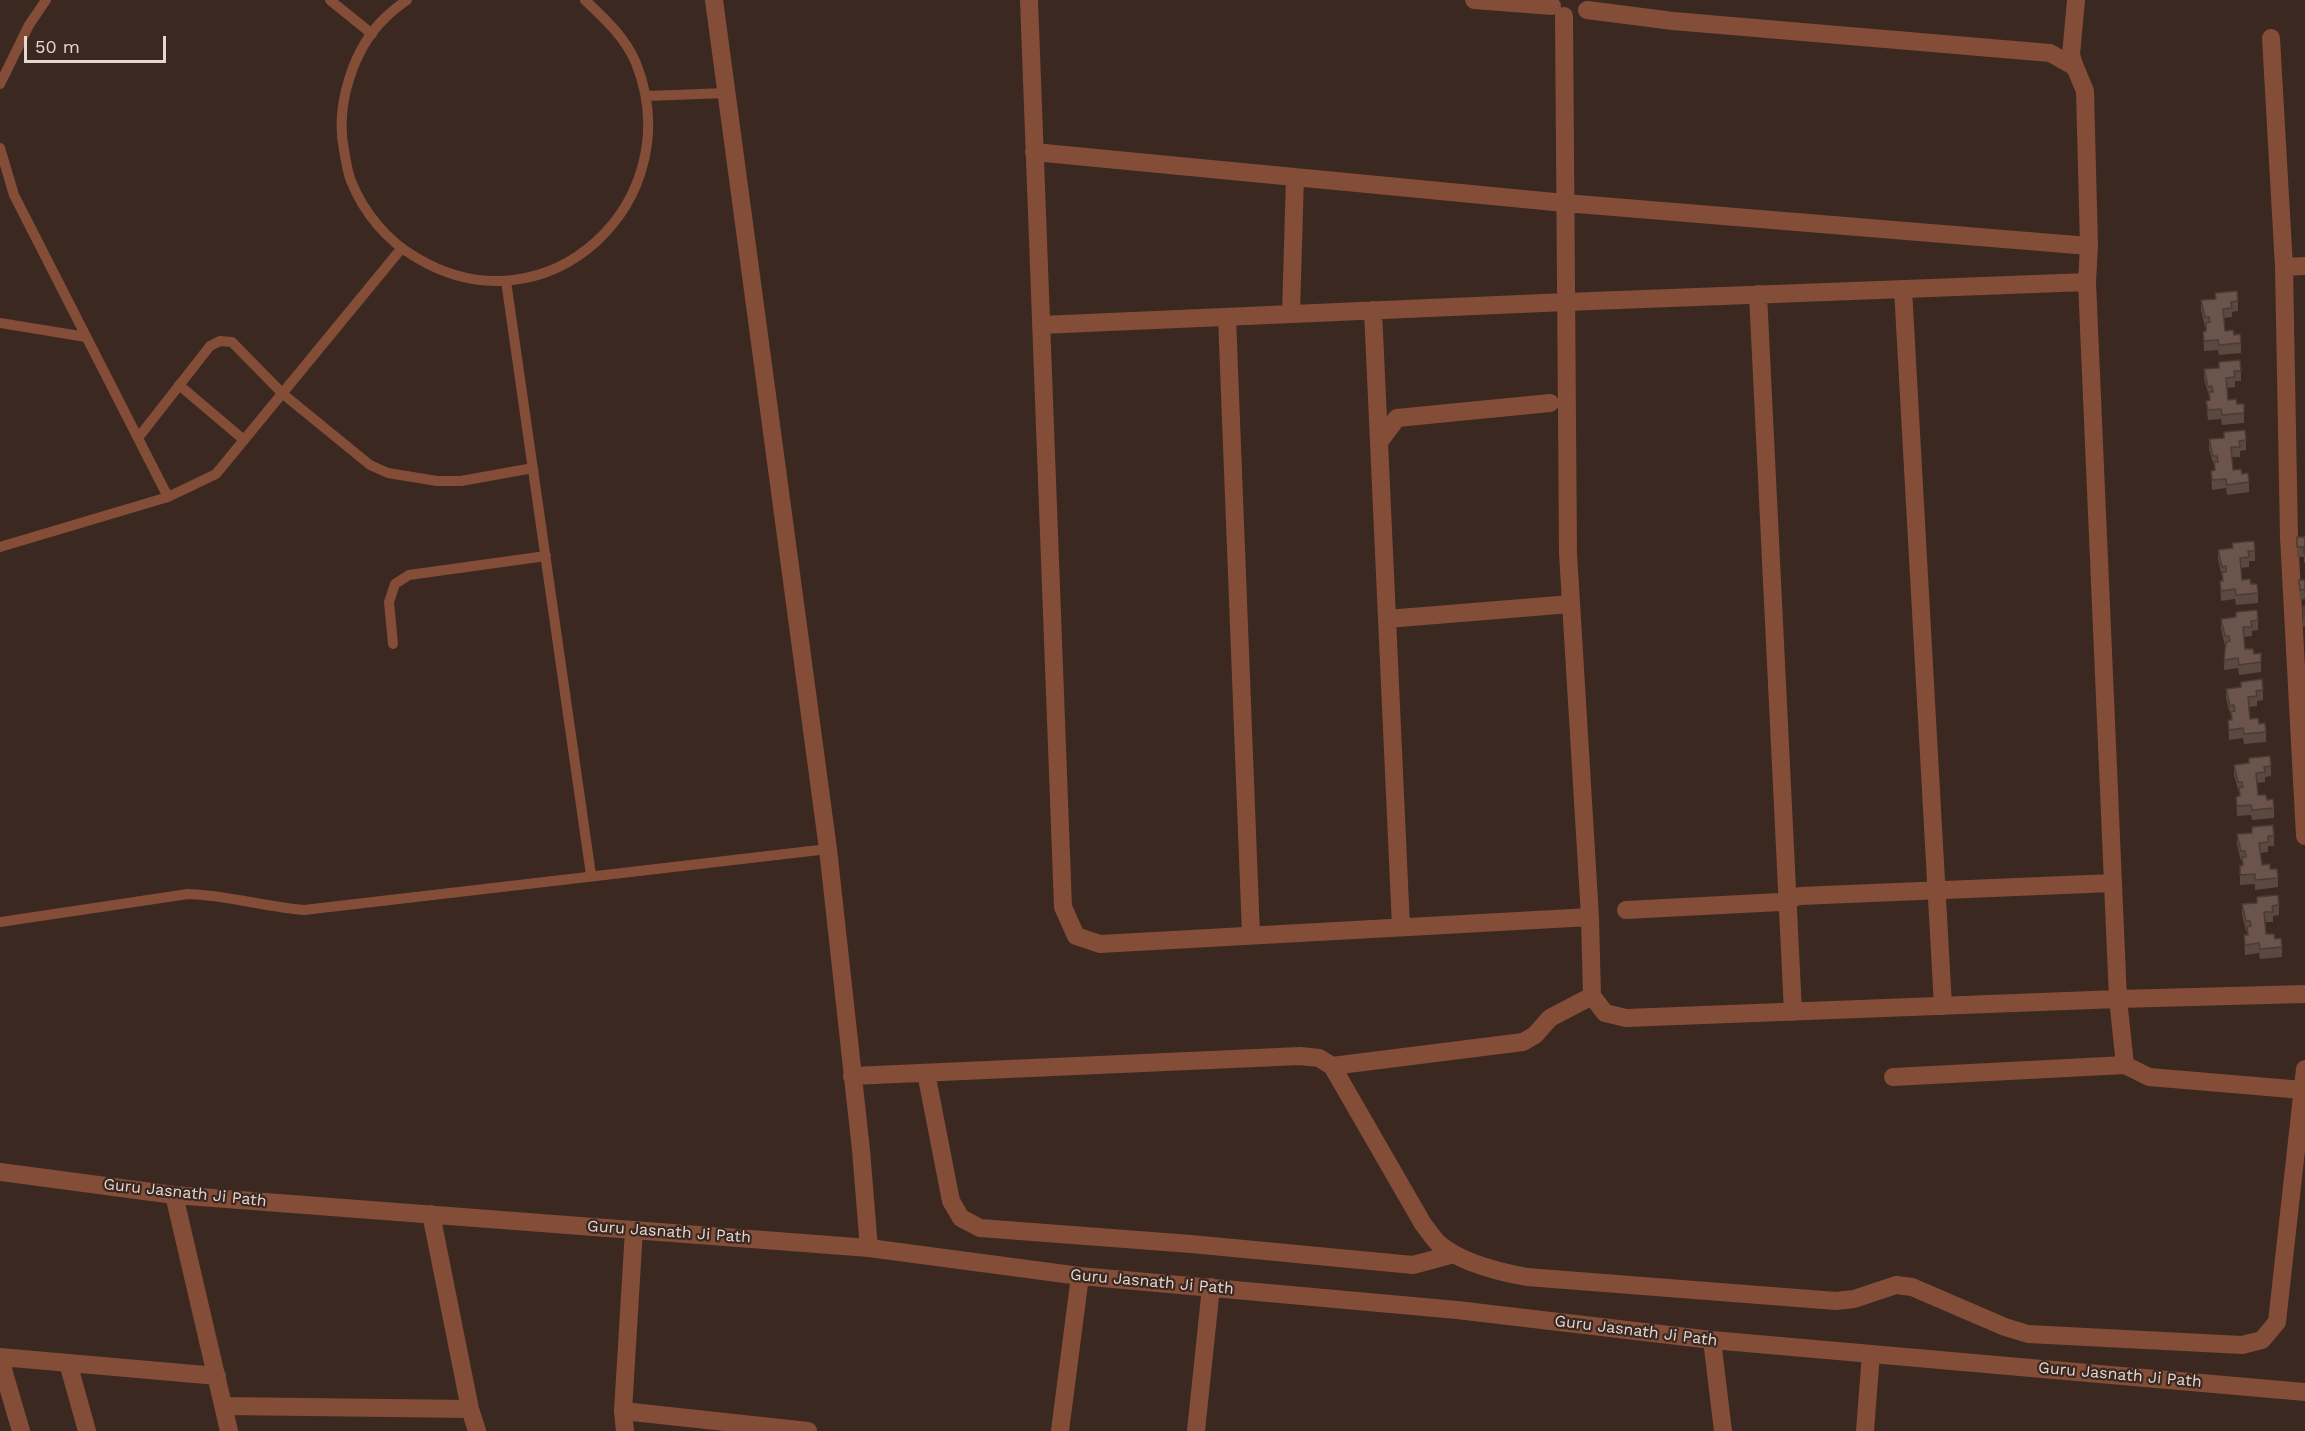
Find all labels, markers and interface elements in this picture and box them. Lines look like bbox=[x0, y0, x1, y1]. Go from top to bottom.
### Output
scale bar bbox=[27, 24, 170, 62]
text: 50 m bbox=[35, 36, 80, 57]
street label: Guru Jasnath Ji Path bbox=[102, 1175, 268, 1211]
street label: Guru Jasnath Ji Path bbox=[586, 1217, 752, 1247]
street label: Guru Jasnath Ji Path bbox=[1069, 1265, 1235, 1299]
street label: Guru Jasnath Ji Path bbox=[1553, 1311, 1719, 1351]
street label: Guru Jasnath Ji Path bbox=[2037, 1358, 2203, 1392]

